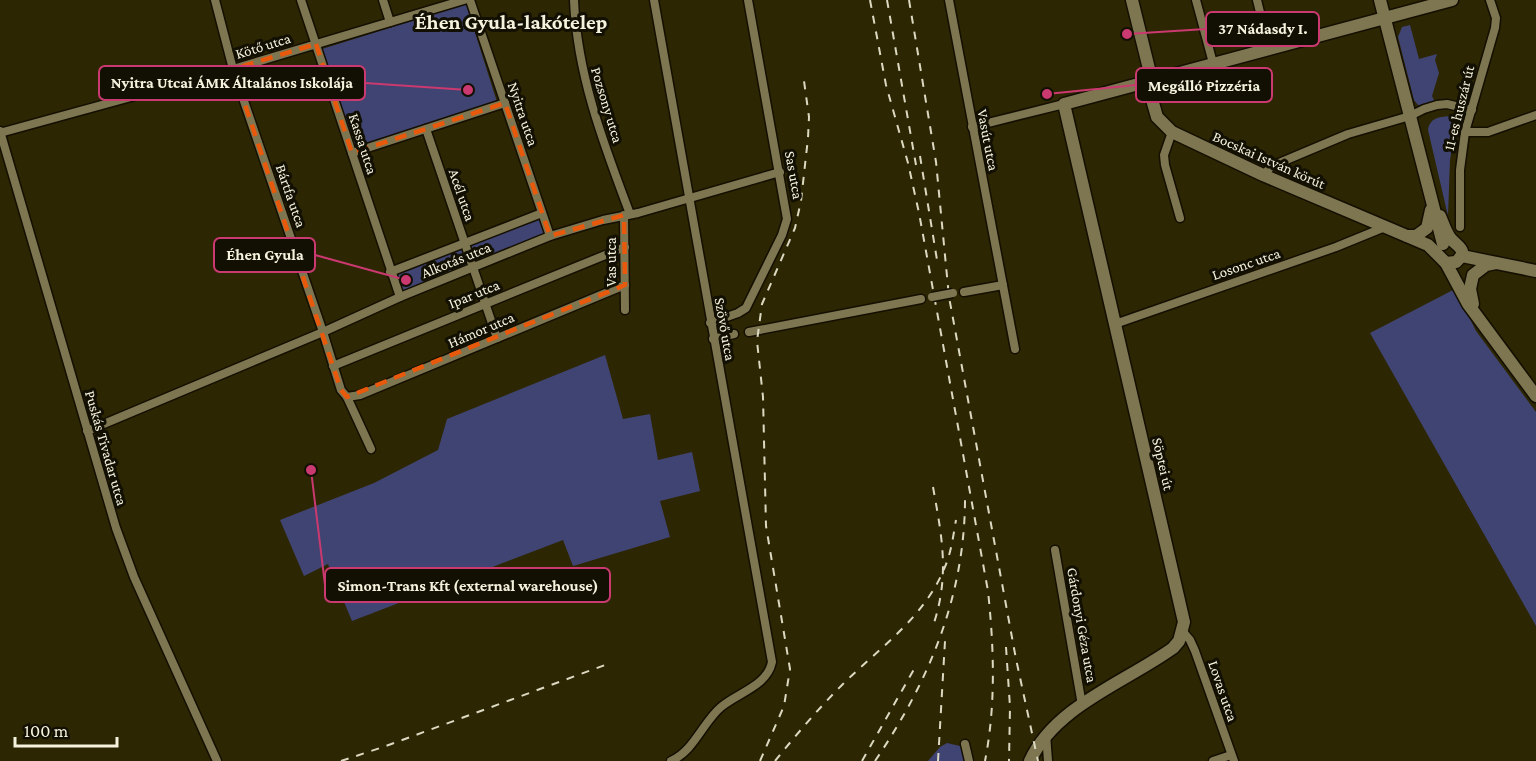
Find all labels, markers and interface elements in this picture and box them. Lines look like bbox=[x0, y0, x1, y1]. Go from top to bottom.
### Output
district label: Éhen Gyula-lakótelep bbox=[415, 10, 607, 34]
callout: 37 Nádasdy I. bbox=[1206, 12, 1319, 46]
text: 37 Nádasdy I. bbox=[1218, 20, 1308, 37]
street label: Kötő utca bbox=[233, 30, 293, 62]
street label: 11-es huszár út bbox=[1441, 63, 1478, 152]
street label: Pozsony utca bbox=[587, 65, 626, 145]
callout: Nyitra Utcai ÁMK Általános Iskolája bbox=[99, 66, 365, 100]
callout: Megálló Pizzéria bbox=[1136, 68, 1272, 102]
text: Nyitra Utcai ÁMK Általános Iskolája bbox=[111, 74, 353, 92]
text: Megálló Pizzéria bbox=[1148, 77, 1260, 94]
street label: Nyitra utca bbox=[504, 80, 541, 148]
street label: Vasút utca bbox=[974, 108, 1002, 172]
street label: Kassa utca bbox=[346, 112, 380, 176]
street label: Bocskai István körút bbox=[1210, 128, 1329, 192]
street label: Sas utca bbox=[782, 150, 806, 200]
street label: Bártfa utca bbox=[273, 162, 309, 230]
street label: Acél utca bbox=[446, 167, 478, 223]
street label: Vas utca bbox=[603, 237, 619, 287]
callout: Éhen Gyula bbox=[214, 238, 315, 272]
street label: Alkotás utca bbox=[419, 239, 493, 281]
street label: Losonc utca bbox=[1210, 245, 1282, 283]
text: Éhen Gyula bbox=[226, 246, 304, 263]
street label: Ipar utca bbox=[446, 277, 502, 312]
street label: Szövő utca bbox=[712, 296, 738, 362]
street label: Hámor utca bbox=[445, 309, 517, 351]
street label: Puskás Tivadar utca bbox=[82, 389, 130, 507]
street label: Söptei út bbox=[1148, 436, 1177, 493]
street label: Gárdonyi Géza utca bbox=[1063, 566, 1100, 684]
callout: Simon-Trans Kft (external warehouse) bbox=[325, 568, 610, 602]
text: Simon-Trans Kft (external warehouse) bbox=[337, 577, 599, 595]
street label: Lovas utca bbox=[1205, 658, 1241, 724]
scale bar bbox=[15, 710, 117, 748]
text: 100 m bbox=[24, 721, 69, 741]

